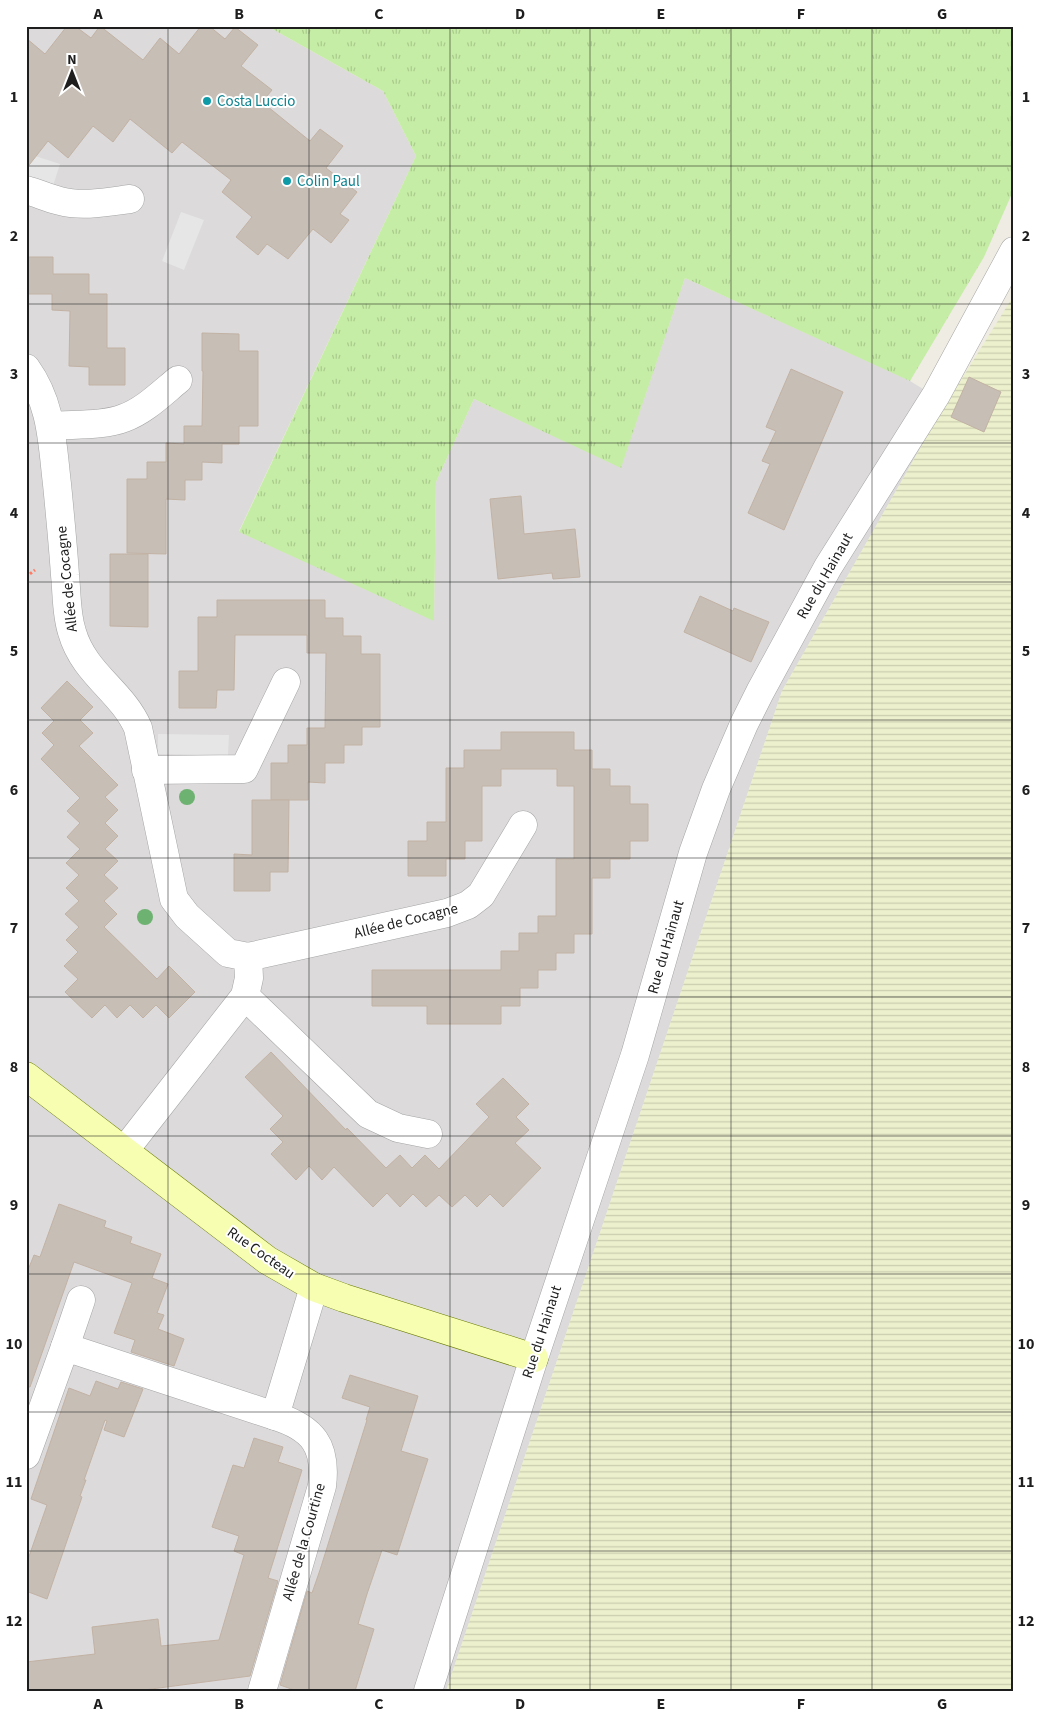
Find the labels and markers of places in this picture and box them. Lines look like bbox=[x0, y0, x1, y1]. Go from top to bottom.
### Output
place label: Costa Luccio bbox=[217, 91, 295, 112]
marker: Costa Luccio bbox=[201, 95, 213, 107]
place label: Colin Paul bbox=[297, 171, 360, 192]
marker: Colin Paul bbox=[281, 175, 293, 187]

